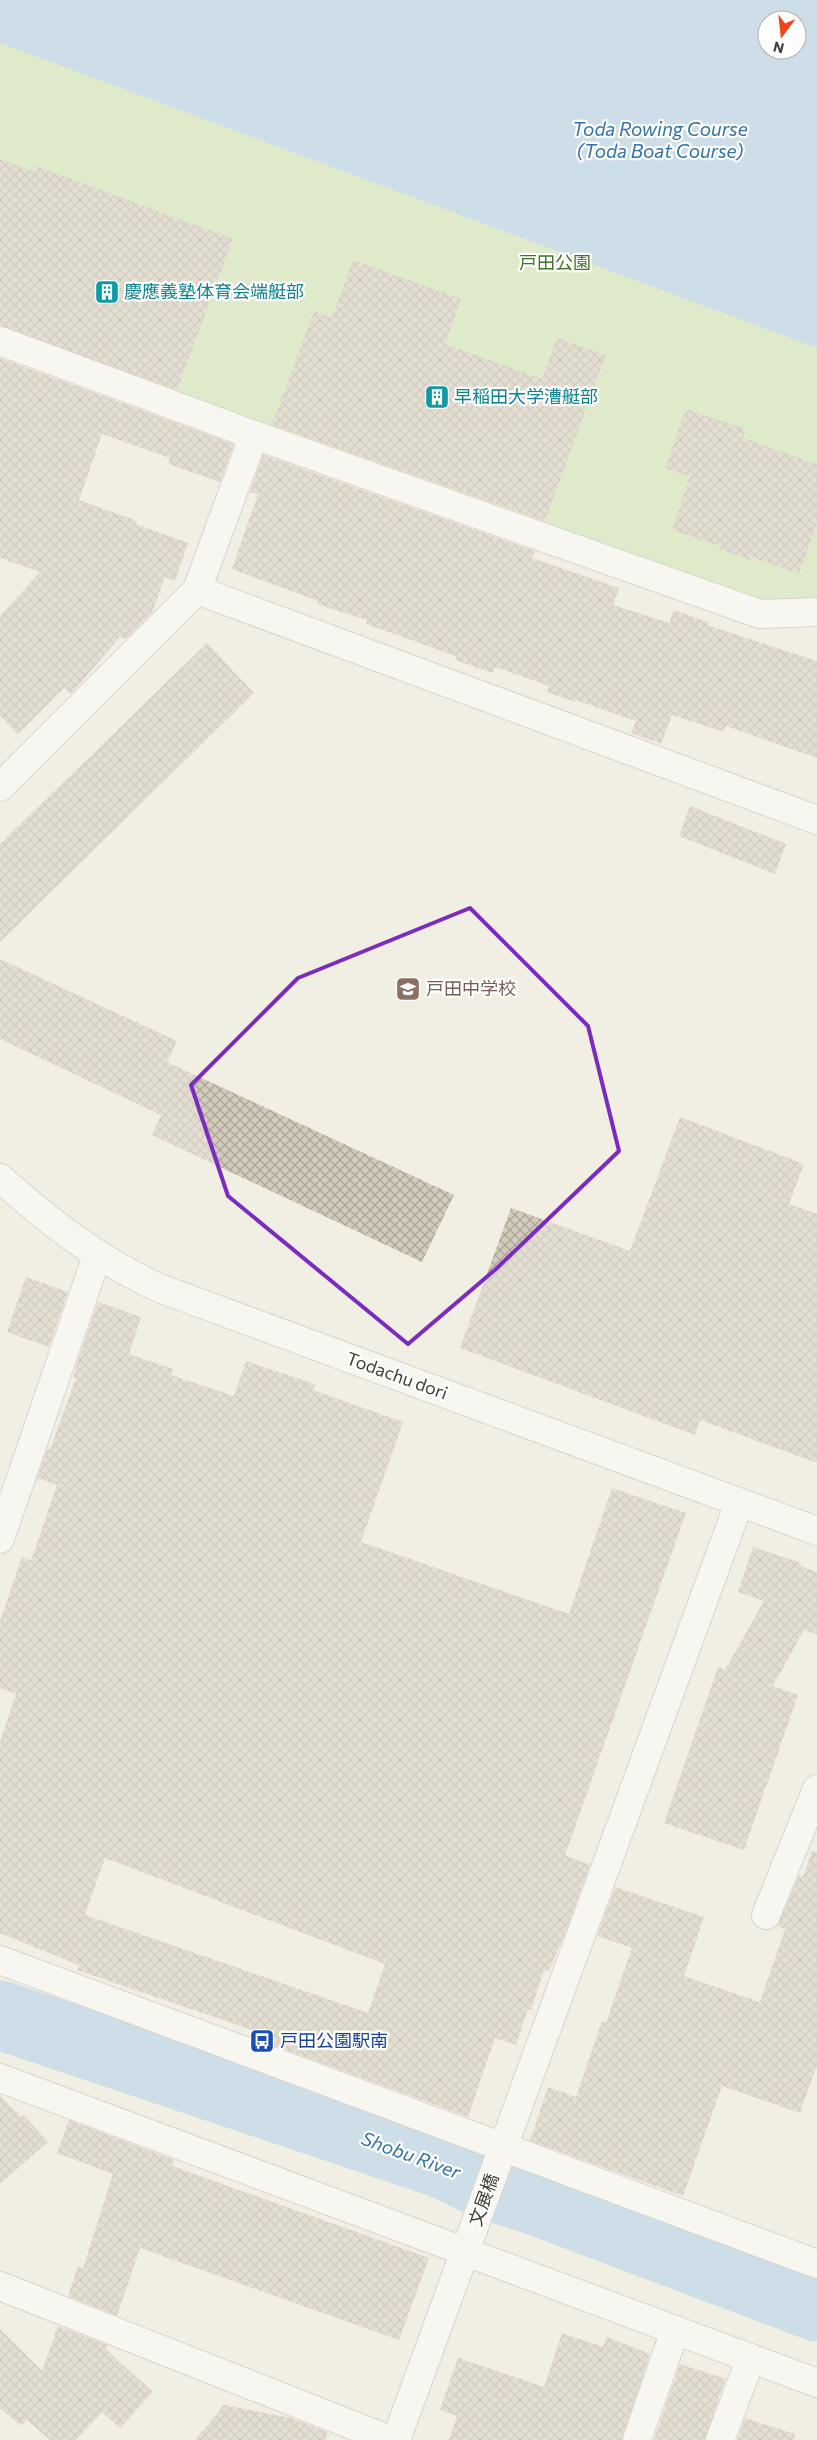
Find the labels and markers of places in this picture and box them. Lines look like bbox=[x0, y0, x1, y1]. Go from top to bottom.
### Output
building icon: 慶應義塾体育会端艇部 bbox=[94, 279, 120, 305]
place label: 慶應義塾体育会端艇部 bbox=[124, 280, 304, 302]
building icon: 早稲田大学漕艇部 bbox=[424, 384, 450, 410]
place label: 早稲田大学漕艇部 bbox=[454, 385, 598, 407]
school or university icon: 戸田中学校 bbox=[395, 976, 421, 1002]
place label: 戸田中学校 bbox=[426, 977, 516, 999]
bus stop icon: 戸田公園駅南 bbox=[249, 2028, 275, 2054]
place label: 戸田公園駅南 bbox=[280, 2029, 388, 2051]

